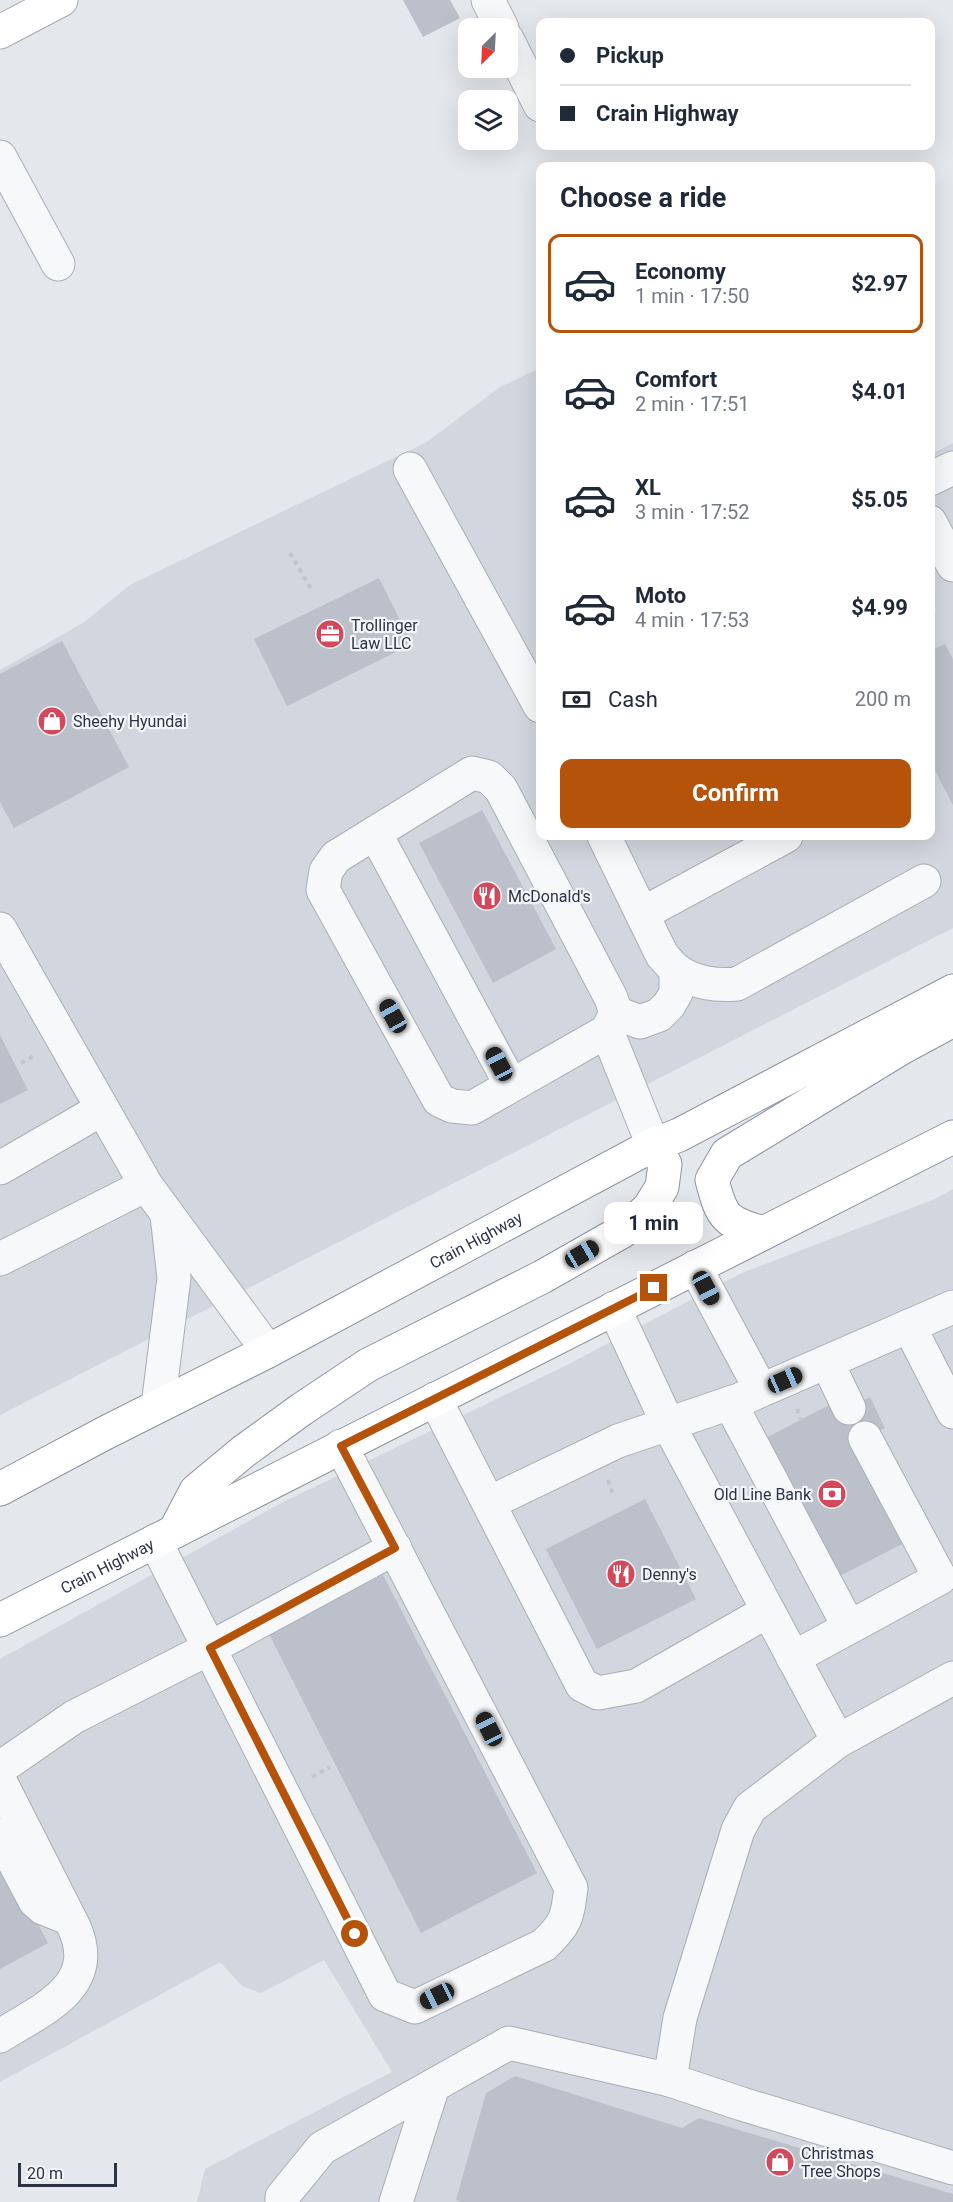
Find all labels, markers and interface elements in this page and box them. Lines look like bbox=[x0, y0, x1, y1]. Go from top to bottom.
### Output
north arrow bbox=[458, 18, 518, 78]
map controls bbox=[458, 18, 518, 150]
text: Pickup bbox=[596, 43, 664, 68]
button: layers bbox=[458, 90, 518, 150]
text: Crain Highway bbox=[596, 101, 739, 126]
text: Choose a ride bbox=[560, 182, 726, 214]
icon: car bbox=[563, 257, 617, 311]
text: Economy bbox=[635, 259, 726, 284]
text: $2.97 bbox=[851, 271, 908, 296]
text: 1 min · 17:50 bbox=[635, 284, 750, 308]
icon: car bbox=[563, 365, 617, 419]
text: Comfort bbox=[635, 367, 717, 392]
text: $4.01 bbox=[851, 379, 908, 404]
text: 2 min · 17:51 bbox=[635, 392, 750, 416]
icon: car bbox=[563, 473, 617, 527]
text: XL bbox=[635, 475, 661, 500]
text: $5.05 bbox=[851, 487, 908, 512]
text: 3 min · 17:52 bbox=[635, 500, 750, 524]
icon: car bbox=[563, 581, 617, 635]
text: Moto bbox=[635, 583, 686, 608]
text: $4.99 bbox=[851, 595, 908, 620]
text: 4 min · 17:53 bbox=[635, 608, 750, 632]
place label: Trollinger Law LLC bbox=[351, 616, 418, 653]
office icon: Trollinger Law LLC bbox=[314, 618, 346, 650]
icon: cash bbox=[560, 683, 593, 716]
text: Cash bbox=[608, 687, 658, 712]
text: 200 m bbox=[855, 687, 911, 711]
shop icon: Sheehy Hyundai bbox=[36, 705, 68, 737]
place label: Sheehy Hyundai bbox=[73, 712, 187, 731]
button: Confirm bbox=[560, 759, 911, 828]
restaurant icon: McDonald's bbox=[471, 880, 503, 912]
place label: McDonald's bbox=[508, 887, 591, 906]
car bbox=[376, 996, 410, 1036]
car bbox=[483, 1044, 515, 1084]
callout: 1 min bbox=[604, 1201, 704, 1243]
street label: Crain Highway bbox=[426, 1208, 526, 1273]
text: 1 min bbox=[628, 1211, 679, 1235]
car bbox=[562, 1237, 602, 1271]
car bbox=[690, 1268, 722, 1308]
route end bbox=[640, 1274, 667, 1301]
car bbox=[765, 1364, 805, 1396]
bank icon: Old Line Bank bbox=[816, 1478, 848, 1510]
place label: Old Line Bank bbox=[714, 1485, 812, 1504]
street label: Crain Highway bbox=[57, 1534, 158, 1598]
restaurant icon: Denny's bbox=[605, 1558, 637, 1590]
place label: Denny's bbox=[642, 1565, 697, 1584]
car bbox=[473, 1709, 505, 1749]
route start bbox=[341, 1920, 368, 1947]
car bbox=[417, 1980, 457, 2012]
place label: Christmas Tree Shops bbox=[801, 2144, 881, 2181]
shop icon: Christmas Tree Shops bbox=[764, 2146, 796, 2178]
scale bar bbox=[18, 2160, 117, 2188]
text: 20 m bbox=[27, 2164, 63, 2183]

